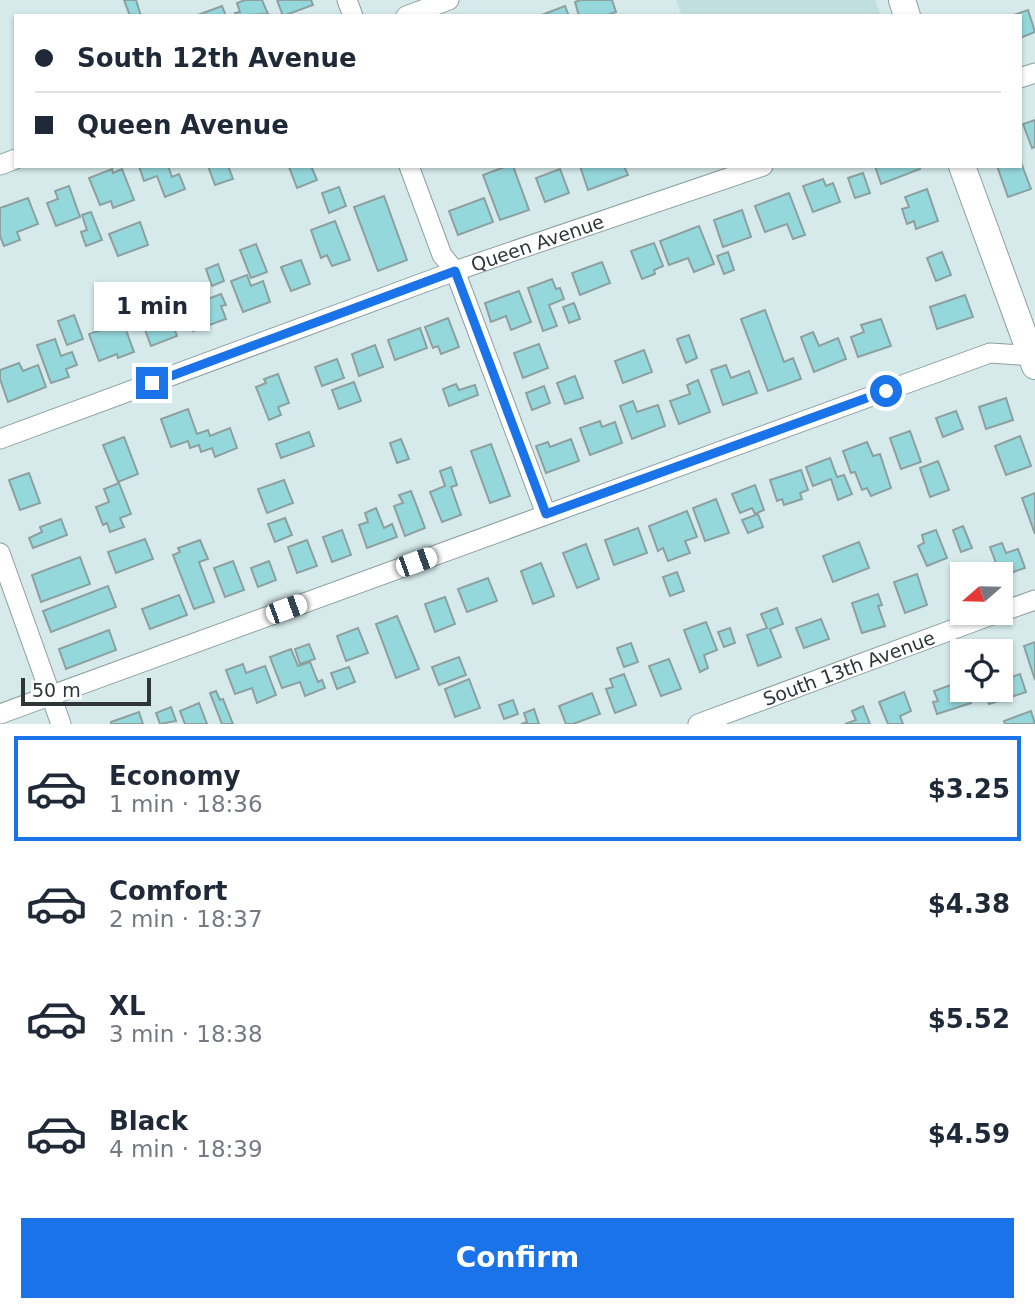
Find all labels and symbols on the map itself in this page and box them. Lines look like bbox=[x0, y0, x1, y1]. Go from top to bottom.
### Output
street label: Queen Avenue bbox=[468, 210, 607, 276]
callout: 1 min bbox=[94, 282, 210, 330]
route end bbox=[136, 367, 168, 399]
route start bbox=[870, 375, 902, 407]
car bbox=[393, 545, 440, 579]
north arrow bbox=[950, 562, 1013, 625]
car bbox=[263, 592, 310, 626]
street label: South 13th Avenue bbox=[760, 626, 938, 710]
scale bar bbox=[21, 675, 150, 707]

